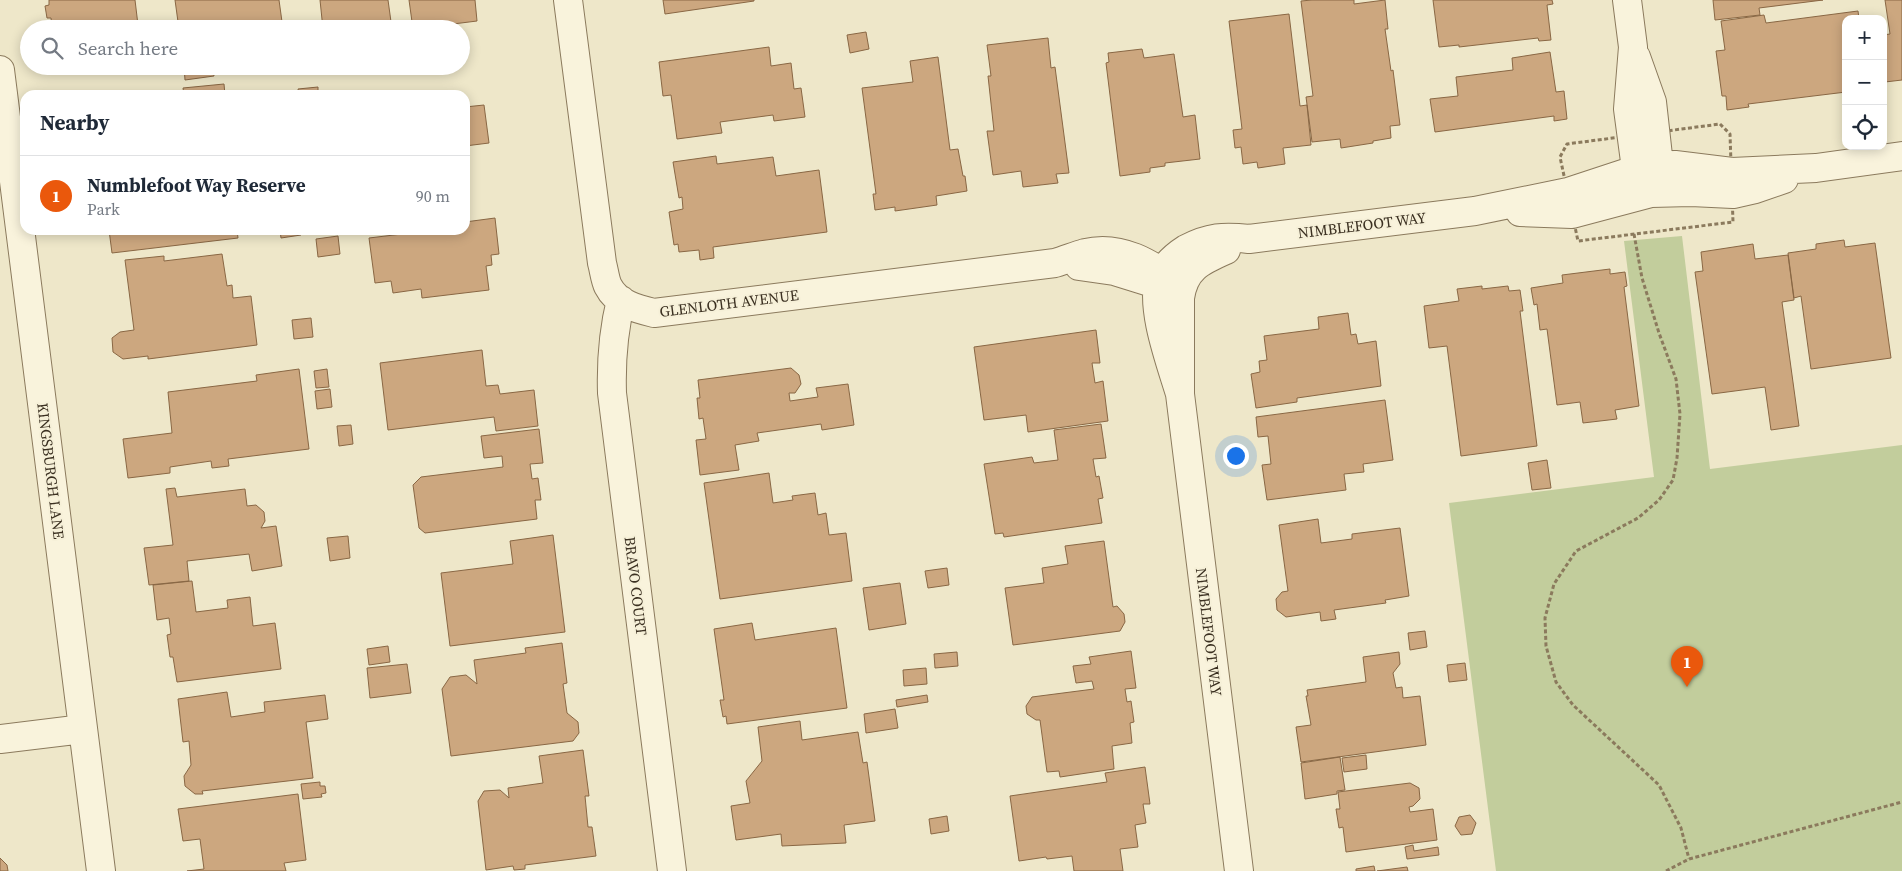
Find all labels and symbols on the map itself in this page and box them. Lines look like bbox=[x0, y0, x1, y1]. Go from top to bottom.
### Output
street label: NIMBLEFOOT WAY bbox=[1297, 207, 1428, 243]
street label: GLENLOTH AVENUE bbox=[658, 284, 800, 322]
street label: KINGSBURGH LANE bbox=[32, 402, 70, 540]
your location bbox=[1223, 443, 1249, 469]
street label: BRAVO COURT bbox=[620, 535, 652, 637]
street label: NIMBLEFOOT WAY bbox=[1191, 567, 1227, 698]
pin: 1 bbox=[1671, 646, 1703, 687]

